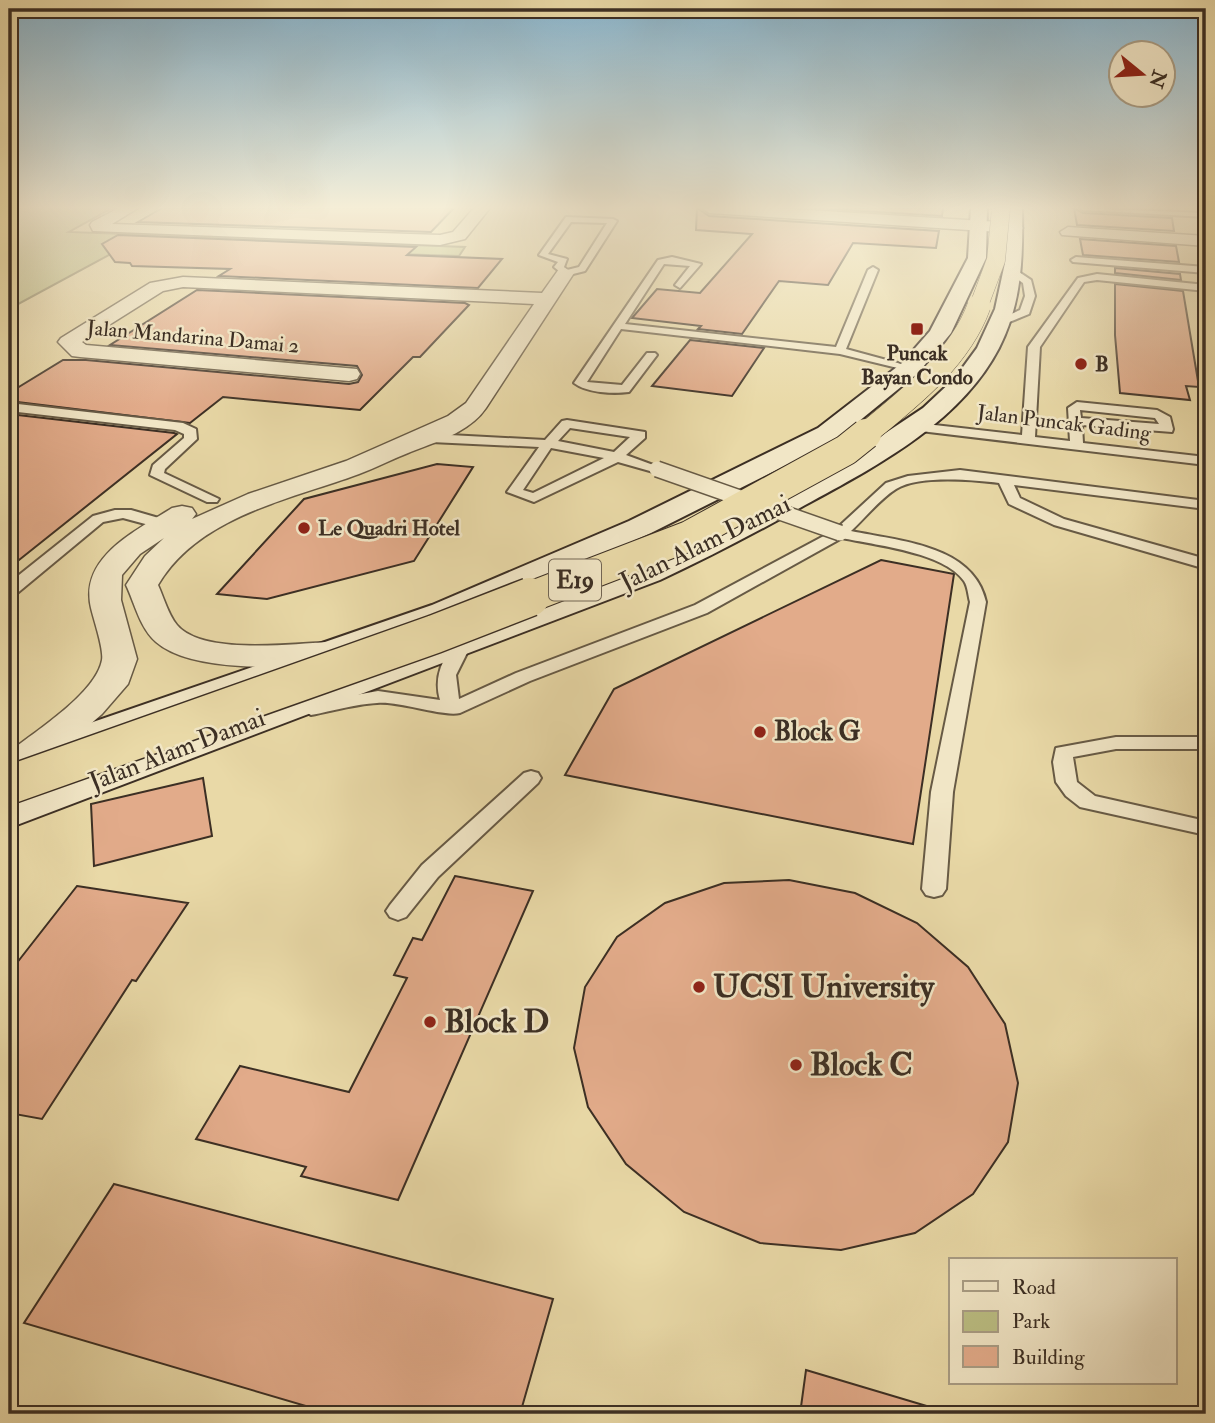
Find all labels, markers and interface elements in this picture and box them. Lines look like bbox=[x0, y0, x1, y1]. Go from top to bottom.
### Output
north arrow bbox=[1106, 38, 1176, 108]
text: N bbox=[1143, 66, 1172, 92]
street label: Jalan Mandarina Damai 2 bbox=[85, 314, 300, 360]
marker: Puncak Bayan Condo bbox=[909, 321, 925, 337]
place label: Puncak Bayan Condo bbox=[861, 340, 973, 391]
place label: B bbox=[1095, 351, 1109, 378]
marker: B bbox=[1073, 356, 1089, 372]
street label: Jalan Puncak Gading bbox=[975, 399, 1153, 447]
street label: Jalan Alam Damai bbox=[613, 488, 796, 599]
place label: Le Quadri Hotel bbox=[318, 515, 460, 542]
marker: Le Quadri Hotel bbox=[296, 520, 312, 536]
road number: E19 bbox=[549, 560, 601, 600]
street label: Jalan Alam Damai bbox=[83, 702, 270, 799]
place label: Block G bbox=[774, 716, 860, 748]
marker: Block G bbox=[752, 724, 768, 740]
place label: UCSI University bbox=[713, 967, 935, 1007]
marker: UCSI University bbox=[691, 979, 707, 995]
place label: Block D bbox=[444, 1002, 549, 1042]
marker: Block D bbox=[422, 1014, 438, 1030]
place label: Block C bbox=[810, 1045, 913, 1085]
marker: Block C bbox=[788, 1057, 804, 1073]
legend bbox=[949, 1258, 1176, 1384]
text: Road bbox=[1012, 1274, 1057, 1301]
text: Park bbox=[1012, 1308, 1050, 1335]
text: Building bbox=[1012, 1344, 1085, 1371]

